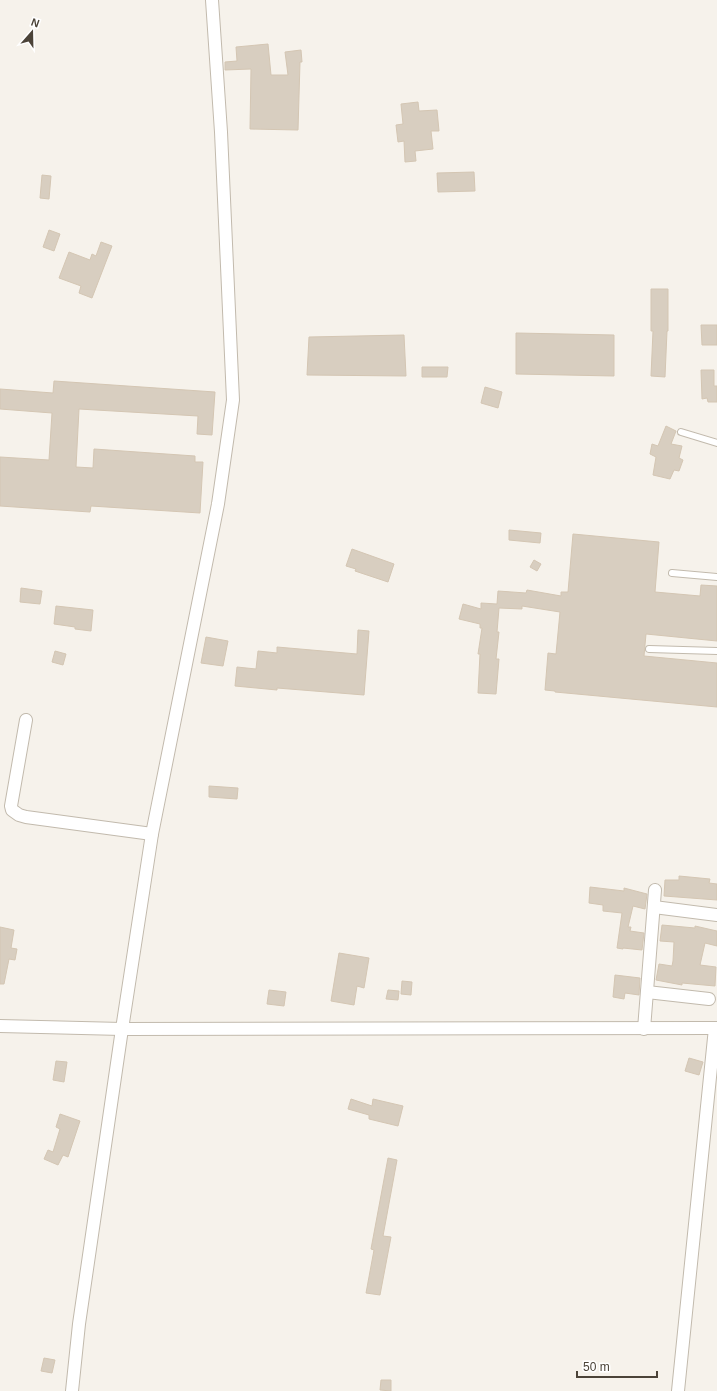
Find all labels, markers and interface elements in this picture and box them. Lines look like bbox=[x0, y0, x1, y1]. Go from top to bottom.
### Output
north arrow bbox=[12, 12, 52, 52]
text: N bbox=[30, 16, 41, 30]
scale bar bbox=[577, 1353, 657, 1379]
text: 50 m bbox=[583, 1360, 610, 1374]

